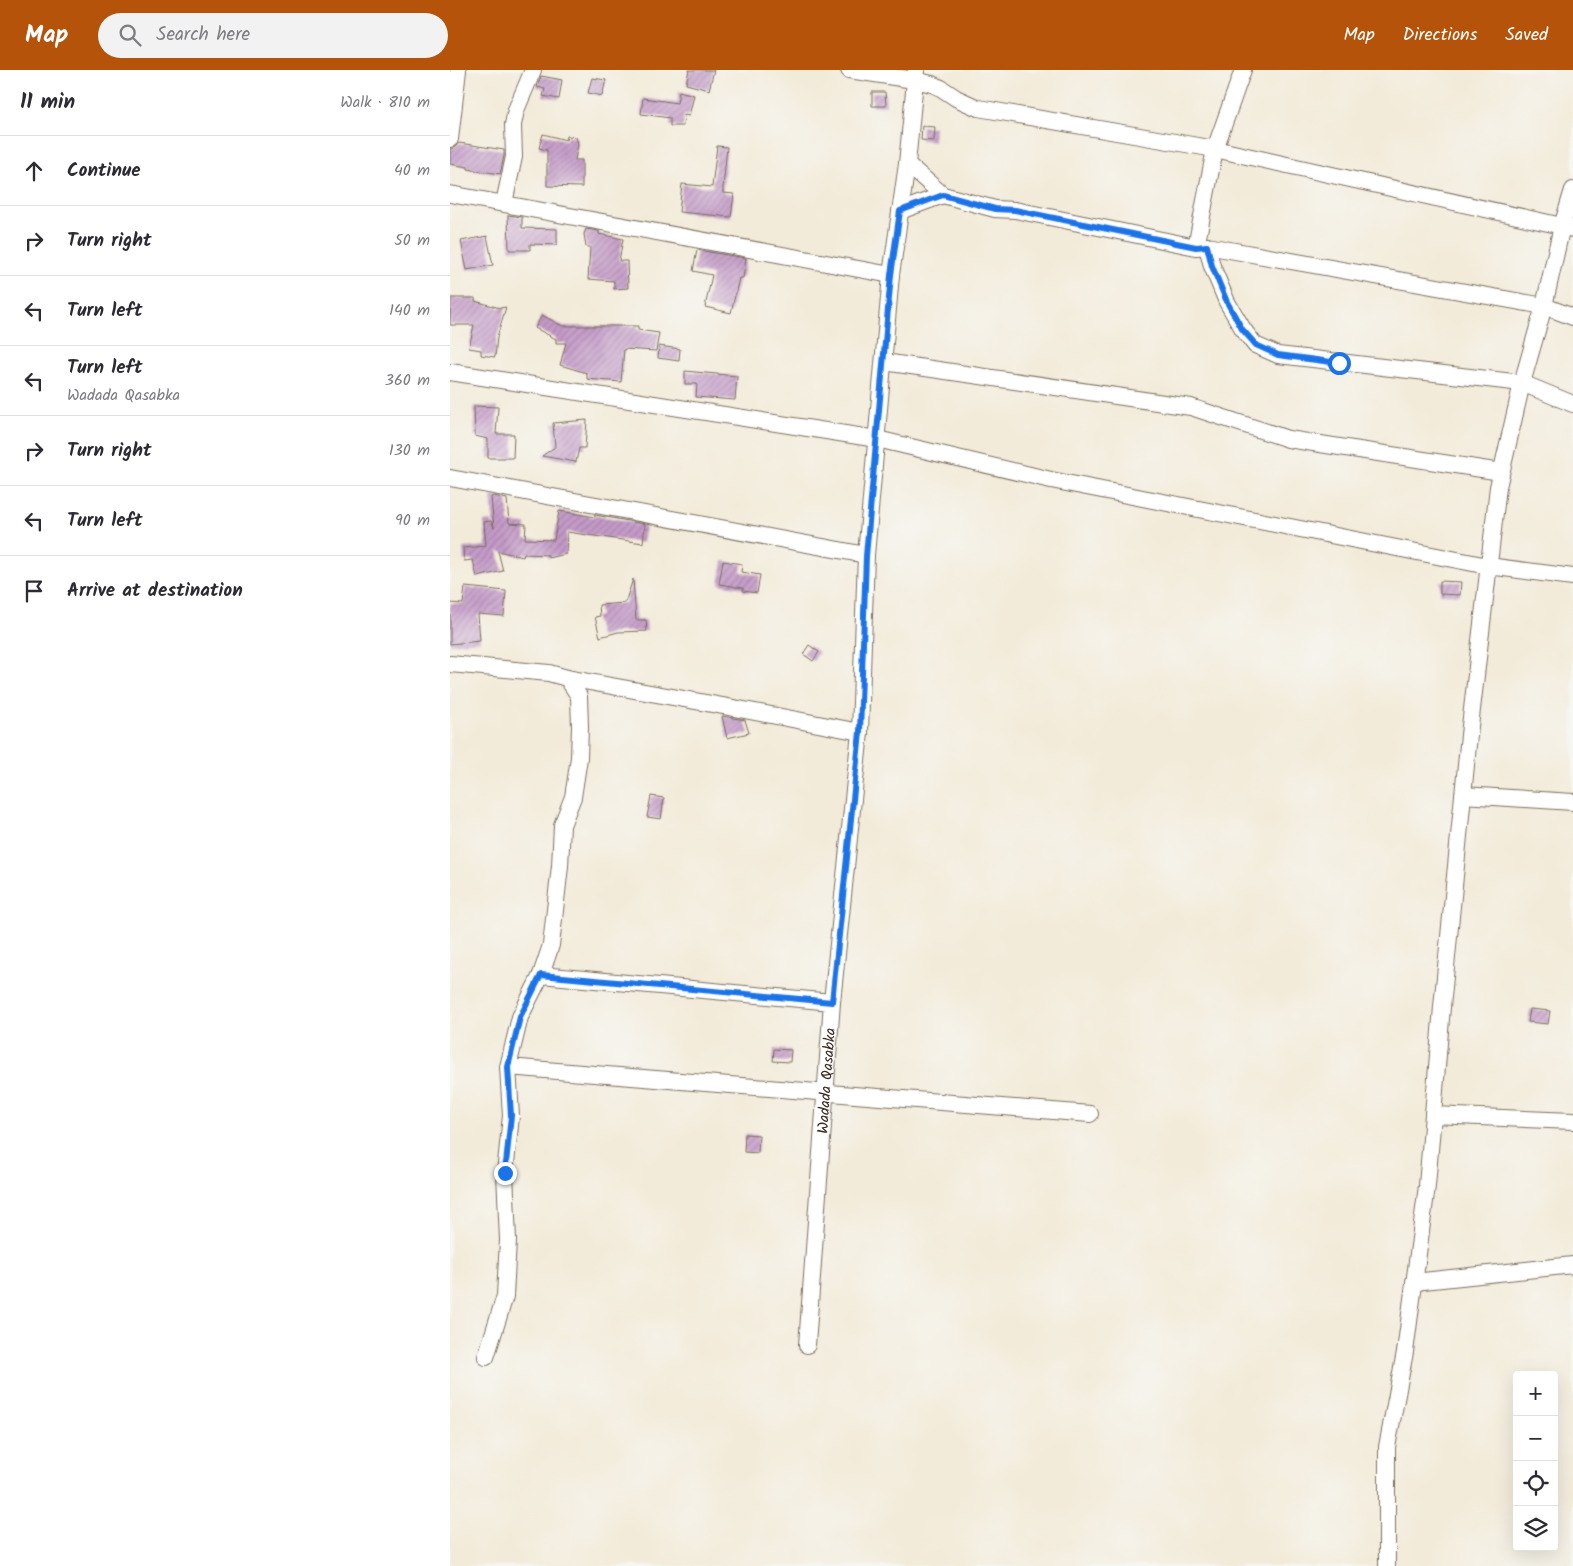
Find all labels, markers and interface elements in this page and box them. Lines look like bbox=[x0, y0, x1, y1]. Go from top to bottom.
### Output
search box bbox=[98, 13, 448, 58]
text: Map bbox=[25, 16, 68, 55]
text: Search here bbox=[156, 20, 250, 50]
icon: search bbox=[116, 21, 144, 49]
text: Map bbox=[1343, 21, 1375, 50]
text: Directions bbox=[1403, 21, 1477, 50]
text: Saved bbox=[1505, 21, 1548, 50]
text: 11 min bbox=[20, 86, 75, 119]
text: Walk · 810 m bbox=[340, 90, 430, 115]
text: Continue bbox=[67, 156, 140, 186]
icon: ahead bbox=[20, 157, 48, 185]
text: 40 m bbox=[394, 158, 430, 183]
text: Turn right bbox=[67, 226, 152, 256]
icon: right bbox=[20, 227, 48, 255]
text: 50 m bbox=[394, 228, 430, 253]
text: Turn left bbox=[67, 296, 142, 326]
icon: left bbox=[20, 297, 48, 325]
text: 140 m bbox=[389, 298, 430, 323]
route start bbox=[1328, 352, 1351, 375]
text: Turn left bbox=[67, 353, 142, 383]
icon: left bbox=[20, 367, 48, 395]
text: 360 m bbox=[385, 368, 430, 393]
text: Wadada Qasabka bbox=[67, 383, 180, 408]
text: Turn right bbox=[67, 436, 152, 466]
icon: right bbox=[20, 437, 48, 465]
text: 130 m bbox=[389, 438, 430, 463]
text: Turn left bbox=[67, 506, 142, 536]
icon: left bbox=[20, 507, 48, 535]
text: 90 m bbox=[395, 508, 430, 533]
text: Arrive at destination bbox=[67, 576, 243, 606]
icon: arrive bbox=[20, 577, 48, 605]
street label: Wadada Qasabka bbox=[811, 1027, 843, 1134]
route end bbox=[494, 1162, 517, 1185]
map controls bbox=[1513, 1371, 1558, 1551]
button: + bbox=[1513, 1371, 1558, 1416]
button: − bbox=[1513, 1416, 1558, 1461]
button: locate bbox=[1513, 1461, 1558, 1506]
button: layers bbox=[1513, 1506, 1558, 1551]

